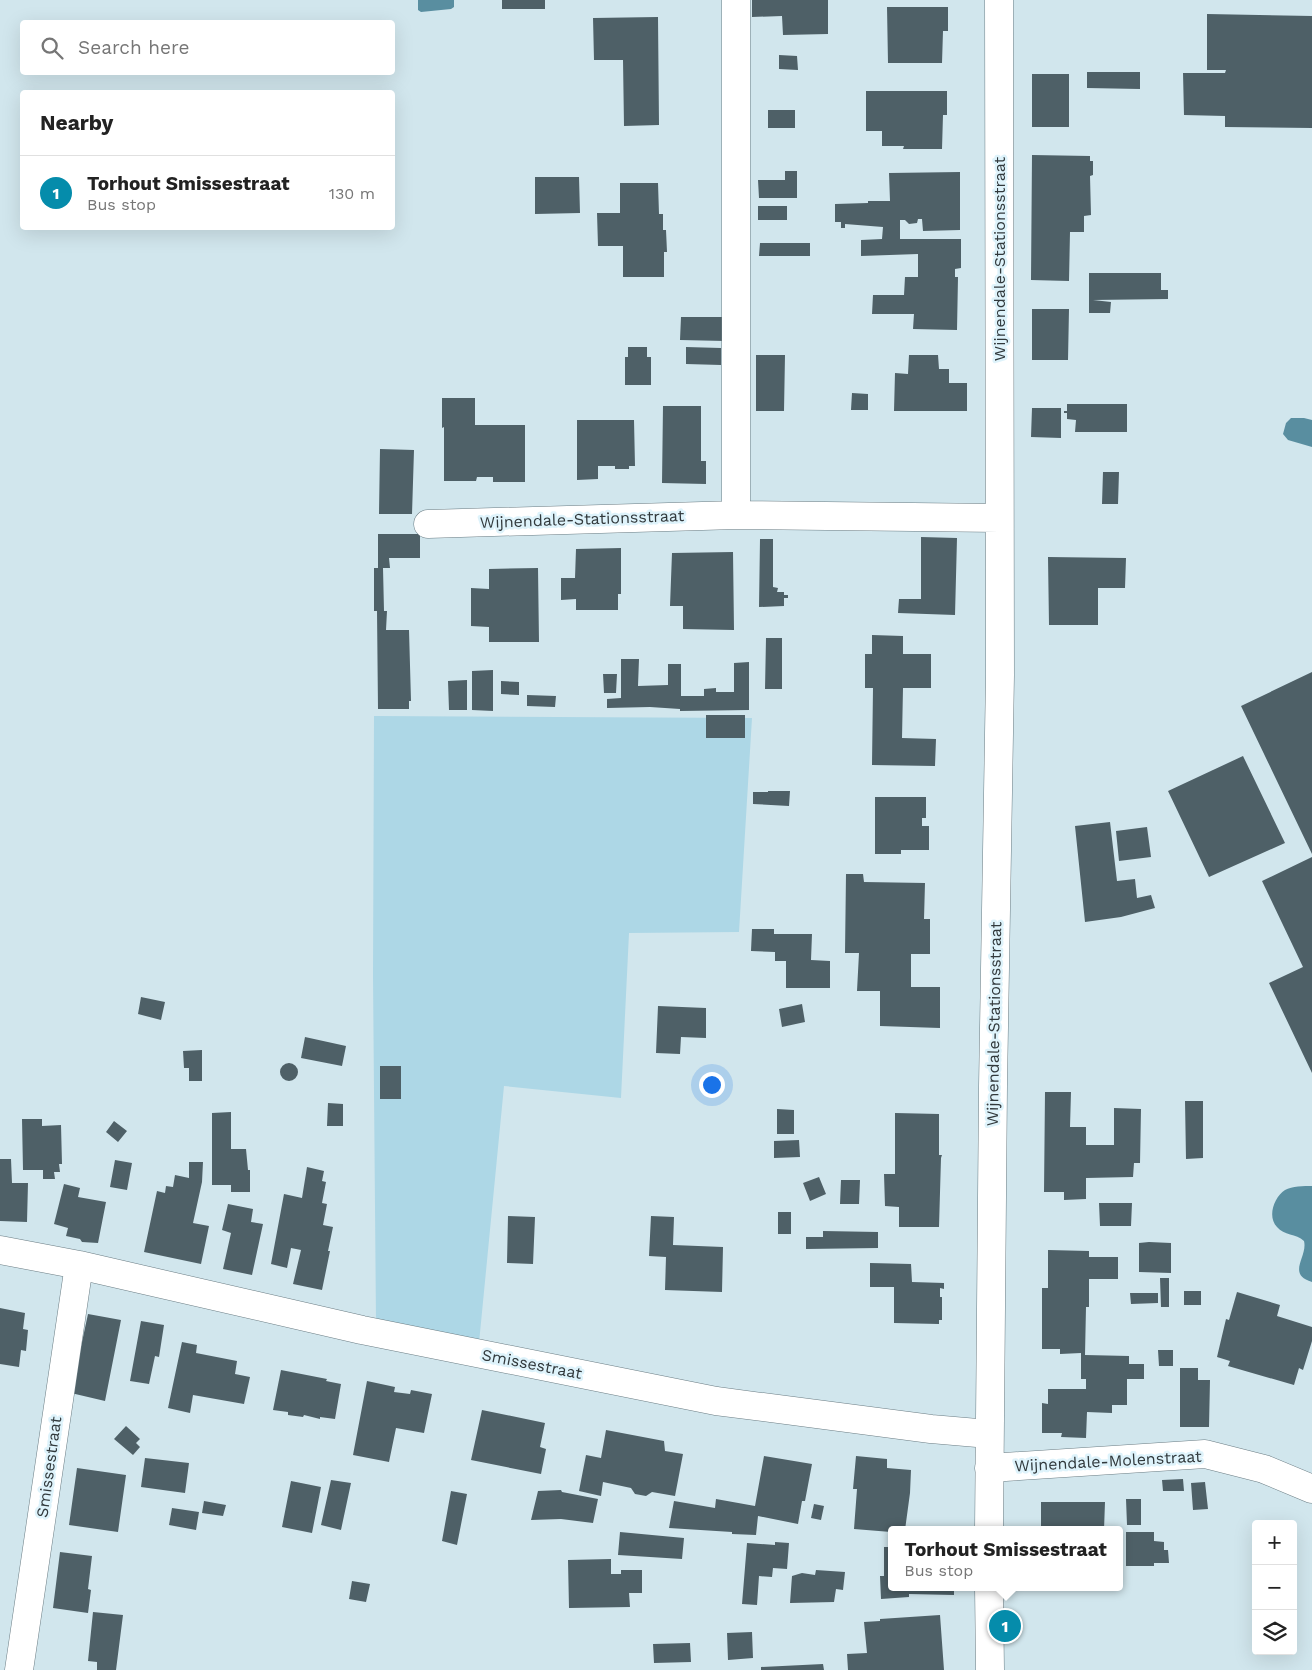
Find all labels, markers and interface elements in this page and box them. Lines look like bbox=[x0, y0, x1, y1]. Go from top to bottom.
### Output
search box bbox=[20, 20, 395, 75]
icon: search bbox=[38, 34, 66, 62]
text: Search here bbox=[78, 36, 189, 59]
text: Nearby bbox=[40, 110, 113, 135]
street label: Wijnendale-Stationsstraat bbox=[990, 156, 1009, 361]
text: Torhout Smissestraat bbox=[87, 172, 289, 195]
text: 1 bbox=[53, 184, 59, 203]
text: 130 m bbox=[329, 184, 375, 203]
text: Bus stop bbox=[87, 195, 156, 214]
street label: Wijnendale-Stationsstraat bbox=[480, 506, 685, 532]
street label: Wijnendale-Stationsstraat bbox=[983, 921, 1005, 1126]
your location bbox=[699, 1072, 725, 1098]
street label: Smissestraat bbox=[480, 1345, 584, 1383]
street label: Smissestraat bbox=[33, 1415, 66, 1519]
street label: Wijnendale-Molenstraat bbox=[1014, 1447, 1202, 1475]
map controls bbox=[1252, 1520, 1297, 1655]
button: + bbox=[1252, 1520, 1297, 1565]
popup bbox=[888, 1526, 1123, 1591]
text: Torhout Smissestraat bbox=[904, 1538, 1107, 1561]
text: Bus stop bbox=[904, 1561, 973, 1580]
button: − bbox=[1252, 1565, 1297, 1610]
pin: 1 bbox=[989, 1607, 1021, 1645]
button: layers bbox=[1252, 1610, 1297, 1655]

